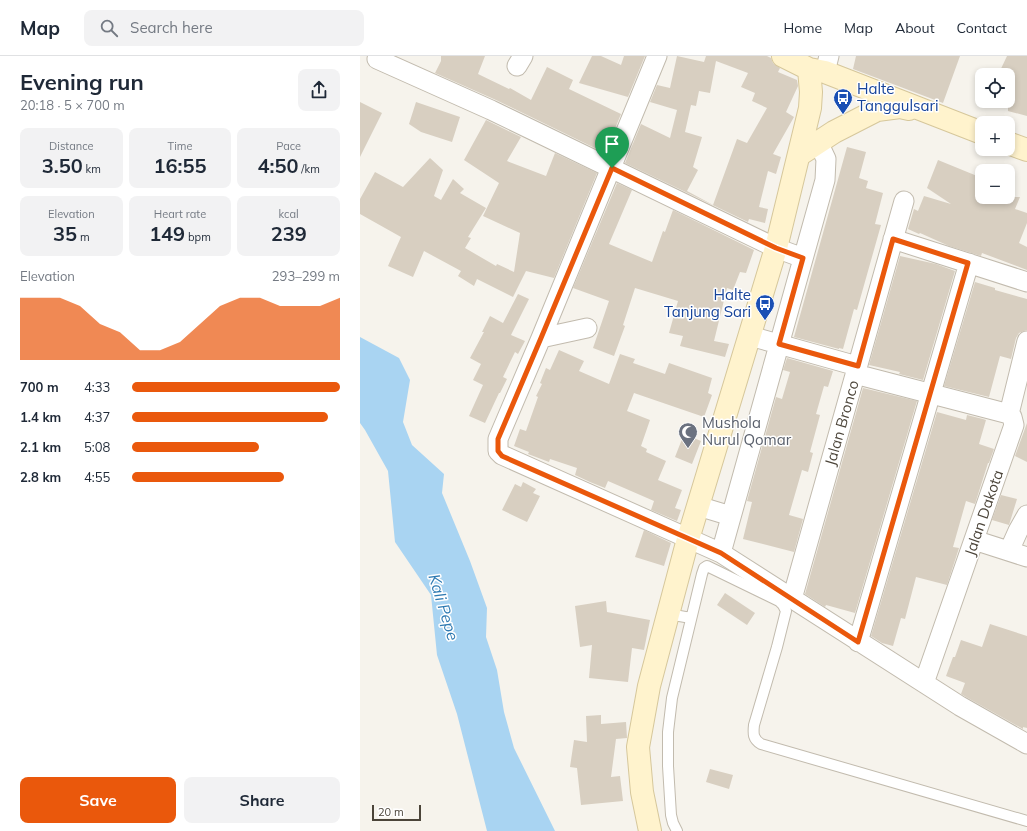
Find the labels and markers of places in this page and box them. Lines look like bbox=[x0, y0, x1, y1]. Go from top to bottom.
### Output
place label: Halte Tanggulsari bbox=[857, 79, 938, 115]
bus stop icon: Halte Tanggulsari bbox=[832, 87, 854, 115]
pin bbox=[595, 127, 629, 168]
place label: Halte Tanjung Sari bbox=[664, 285, 751, 321]
bus stop icon: Halte Tanjung Sari bbox=[754, 293, 776, 321]
place label: Mushola Nurul Qomar bbox=[702, 413, 792, 449]
mosque icon: Mushola Nurul Qomar bbox=[677, 421, 699, 449]

